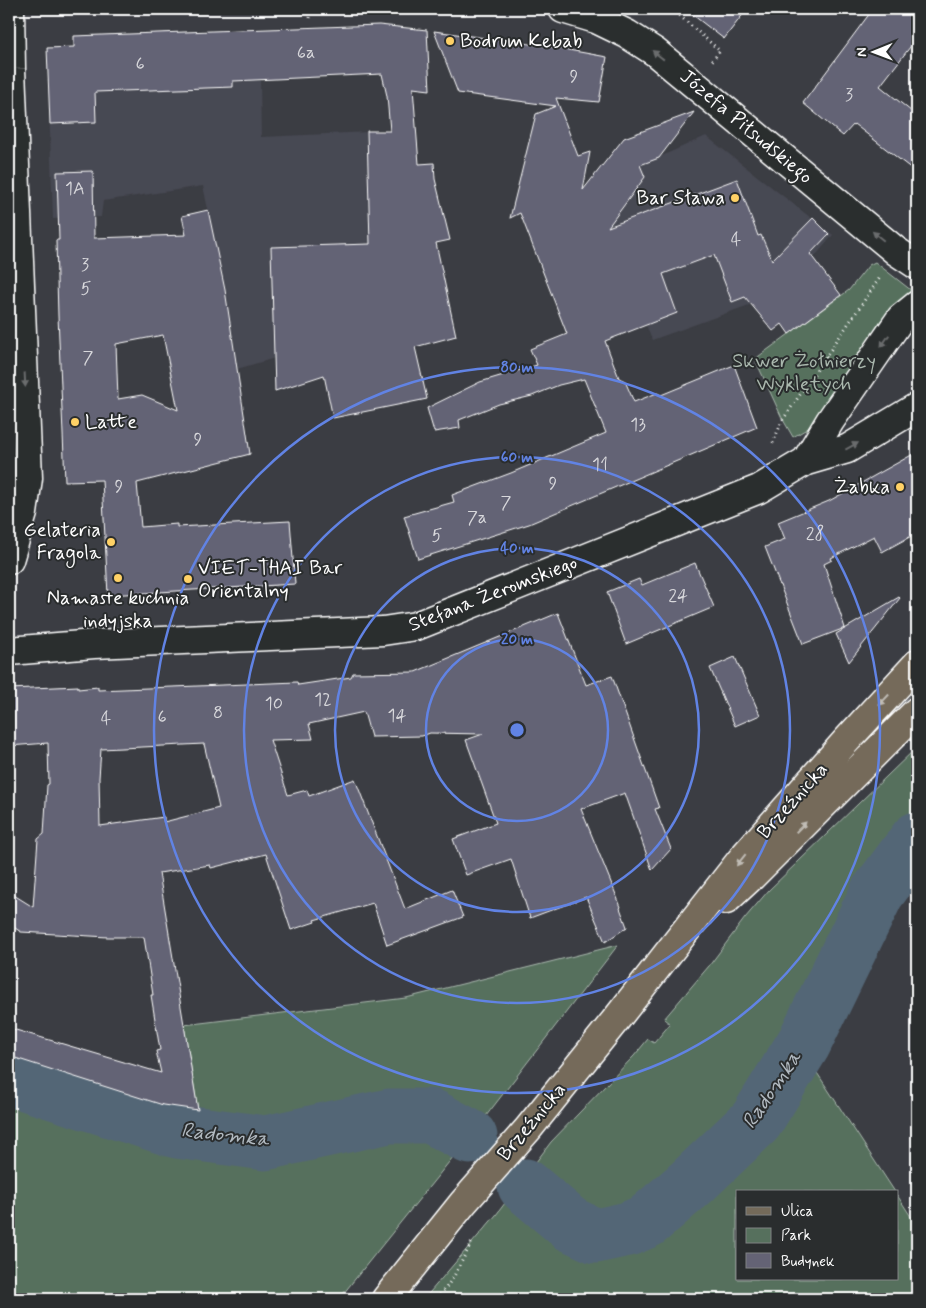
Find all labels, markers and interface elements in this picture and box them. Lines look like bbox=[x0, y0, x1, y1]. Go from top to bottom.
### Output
place label: Bodrum Kebab bbox=[460, 28, 582, 55]
north arrow bbox=[848, 28, 898, 78]
marker: Bodrum Kebab bbox=[444, 35, 456, 47]
house number: 6a bbox=[297, 41, 315, 65]
text: N bbox=[853, 47, 871, 57]
one-way arrow bbox=[652, 49, 665, 60]
house number: 6 bbox=[135, 52, 145, 76]
street label: Józefa Piłsudskiego bbox=[672, 63, 818, 192]
house number: 9 bbox=[570, 65, 579, 89]
house number: 3 bbox=[845, 83, 853, 107]
house number: 1A bbox=[65, 177, 85, 201]
place label: Bar Sława bbox=[636, 185, 725, 212]
marker: Bar Sława bbox=[729, 192, 741, 204]
house number: 4 bbox=[731, 228, 741, 252]
one-way arrow bbox=[872, 231, 885, 242]
house number: 3 bbox=[81, 253, 89, 277]
house number: 5 bbox=[81, 277, 92, 301]
one-way arrow bbox=[880, 335, 890, 348]
house number: 7 bbox=[83, 346, 94, 370]
park label: Skwer Żołnierzy Wyklętych bbox=[732, 348, 876, 398]
text: 80 m bbox=[500, 358, 534, 378]
one-way arrow bbox=[21, 373, 29, 389]
place label: Latte bbox=[85, 409, 137, 436]
house number: 13 bbox=[630, 413, 646, 437]
marker: Latte bbox=[69, 416, 81, 428]
house number: 9 bbox=[194, 428, 203, 452]
one-way arrow bbox=[845, 441, 858, 450]
text: 60 m bbox=[501, 448, 533, 468]
house number: 11 bbox=[592, 453, 608, 477]
house number: 9 bbox=[549, 472, 558, 496]
place label: Żabka bbox=[834, 474, 890, 501]
house number: 9 bbox=[115, 475, 124, 499]
marker: Żabka bbox=[894, 481, 906, 493]
house number: 7 bbox=[501, 491, 512, 515]
house number: 7a bbox=[467, 506, 487, 530]
place label: Gelateria Fragola bbox=[24, 517, 102, 568]
house number: 28 bbox=[806, 522, 824, 546]
house number: 5 bbox=[432, 524, 443, 548]
marker: Gelateria Fragola bbox=[105, 536, 117, 548]
text: 40 m bbox=[500, 539, 534, 559]
street label: Stefana Żeromskiego bbox=[405, 549, 581, 639]
place label: VIET-THAI Bar Orientalny bbox=[198, 555, 343, 605]
marker: Namaste kuchnia indyjska bbox=[112, 572, 124, 584]
marker: VIET-THAI Bar Orientalny bbox=[182, 573, 194, 585]
house number: 24 bbox=[668, 584, 688, 608]
place label: Namaste kuchnia indyjska bbox=[47, 585, 189, 635]
text: 20 m bbox=[501, 630, 533, 650]
house number: 12 bbox=[314, 688, 332, 712]
house number: 10 bbox=[265, 692, 283, 716]
one-way arrow bbox=[878, 693, 890, 705]
house number: 8 bbox=[213, 701, 223, 725]
house number: 14 bbox=[388, 704, 407, 728]
house number: 6 bbox=[157, 705, 167, 729]
house number: 4 bbox=[101, 707, 111, 731]
centre of rings bbox=[508, 721, 526, 739]
street label: Brzeźnicka bbox=[751, 757, 835, 845]
one-way arrow bbox=[795, 821, 807, 833]
one-way arrow bbox=[736, 853, 746, 867]
water label: Radomka bbox=[736, 1044, 809, 1134]
street label: Brzeźnicka bbox=[491, 1077, 573, 1167]
water label: Radomka bbox=[180, 1116, 272, 1154]
legend bbox=[736, 1190, 898, 1280]
text: Ulica bbox=[781, 1202, 814, 1222]
text: Park bbox=[781, 1226, 811, 1246]
text: Budynek bbox=[781, 1252, 835, 1272]

